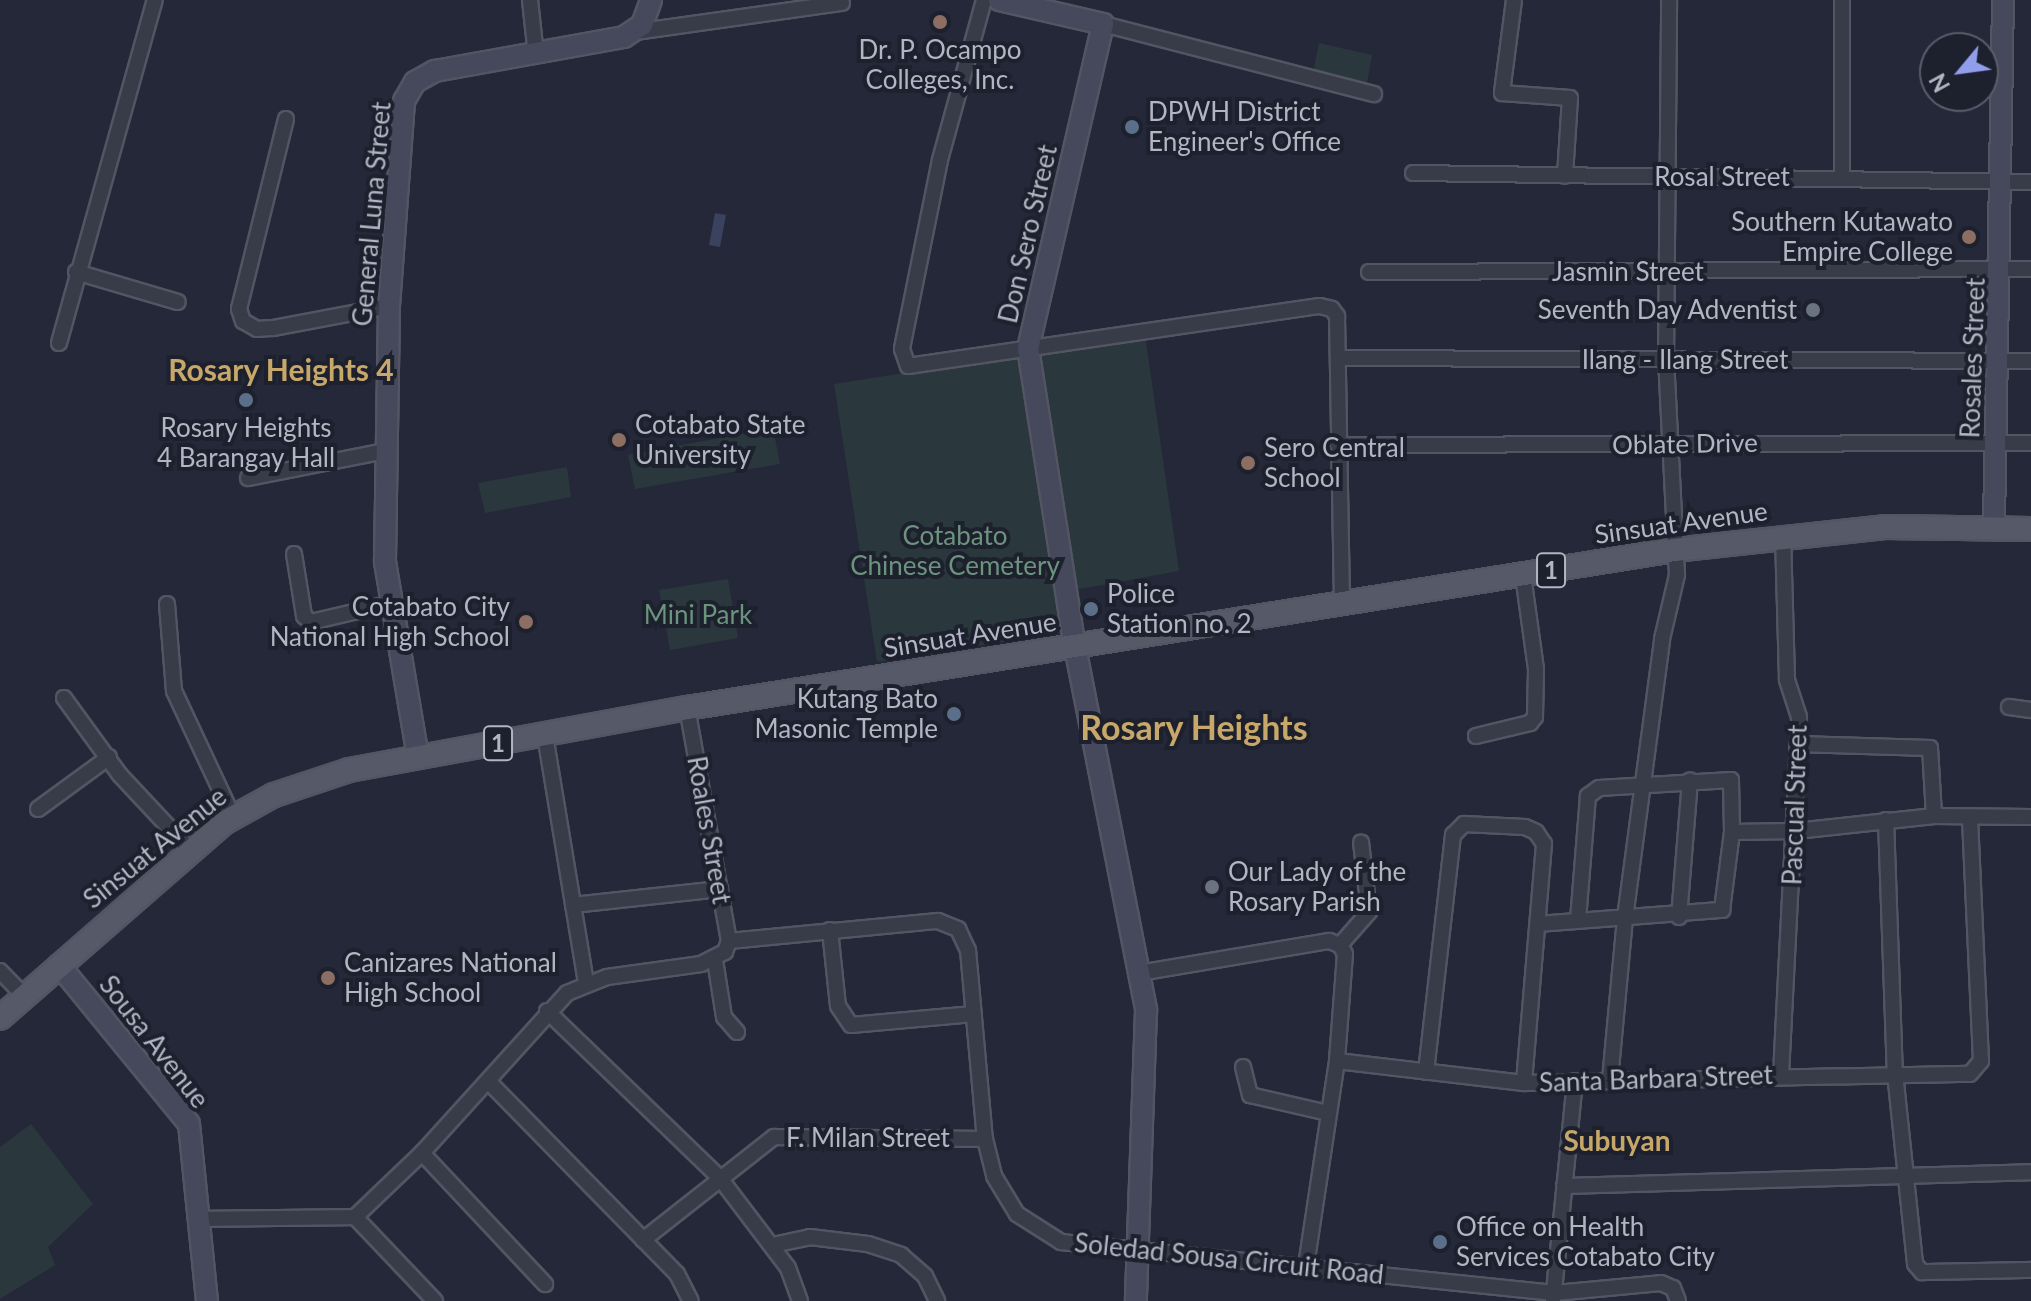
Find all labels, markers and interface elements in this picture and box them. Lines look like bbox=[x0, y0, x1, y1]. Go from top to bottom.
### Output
marker: Dr. P. Ocampo Colleges, Inc. bbox=[931, 13, 949, 31]
north arrow bbox=[1919, 32, 1999, 112]
place label: Dr. P. Ocampo Colleges, Inc. bbox=[858, 34, 1022, 96]
text: N bbox=[1923, 69, 1955, 97]
place label: DPWH District Engineer's Office bbox=[1148, 96, 1341, 158]
street label: General Luna Street bbox=[347, 100, 397, 328]
marker: DPWH District Engineer's Office bbox=[1123, 118, 1141, 136]
street label: Don Sero Street bbox=[992, 142, 1064, 326]
street label: Rosal Street bbox=[1654, 161, 1790, 193]
place label: Southern Kutawato Empire College bbox=[1731, 206, 1953, 268]
marker: Southern Kutawato Empire College bbox=[1960, 228, 1978, 246]
street label: Jasmin Street bbox=[1552, 256, 1704, 288]
street label: Rosales Street bbox=[1955, 277, 1991, 439]
place label: Seventh Day Adventist bbox=[1536, 294, 1797, 326]
marker: Seventh Day Adventist bbox=[1804, 301, 1822, 319]
street label: Ilang - Ilang Street bbox=[1582, 344, 1788, 376]
district label: Rosary Heights 4 bbox=[168, 351, 394, 387]
marker: Rosary Heights 4 Barangay Hall bbox=[237, 391, 255, 409]
place label: Cotabato State University bbox=[635, 409, 805, 470]
place label: Rosary Heights 4 Barangay Hall bbox=[157, 412, 335, 474]
street label: Oblate Drive bbox=[1612, 427, 1758, 461]
marker: Cotabato State University bbox=[610, 431, 628, 449]
place label: Sero Central School bbox=[1264, 432, 1405, 494]
marker: Sero Central School bbox=[1239, 454, 1257, 472]
street label: Sinsuat Avenue bbox=[1592, 495, 1770, 551]
park label: Cotabato Chinese Cemetery bbox=[850, 520, 1060, 582]
road number: 1 bbox=[1535, 550, 1567, 590]
place label: Police Station no. 2 bbox=[1107, 578, 1252, 640]
place label: Cotabato City National High School bbox=[270, 591, 510, 652]
park label: Mini Park bbox=[644, 599, 752, 631]
marker: Police Station no. 2 bbox=[1082, 600, 1100, 618]
street label: Sinsuat Avenue bbox=[881, 606, 1059, 664]
marker: Cotabato City National High School bbox=[517, 613, 535, 631]
place label: Kutang Bato Masonic Temple bbox=[754, 683, 938, 744]
marker: Kutang Bato Masonic Temple bbox=[945, 705, 963, 723]
district label: Rosary Heights bbox=[1080, 707, 1308, 747]
road number: 1 bbox=[482, 723, 514, 763]
street label: Pascual Street bbox=[1777, 724, 1813, 886]
street label: Roales Street bbox=[681, 754, 737, 906]
street label: Sinsuat Avenue bbox=[77, 781, 233, 915]
place label: Our Lady of the Rosary Parish bbox=[1228, 856, 1408, 918]
marker: Our Lady of the Rosary Parish bbox=[1203, 878, 1221, 896]
place label: Canizares National High School bbox=[344, 947, 557, 1008]
street label: Sousa Avenue bbox=[92, 969, 216, 1115]
marker: Canizares National High School bbox=[319, 969, 337, 987]
street label: Santa Barbara Street bbox=[1539, 1059, 1773, 1099]
street label: F. Milan Street bbox=[786, 1122, 950, 1154]
district label: Subuyan bbox=[1563, 1123, 1671, 1157]
place label: Office on Health Services Cotabato City bbox=[1456, 1211, 1715, 1272]
street label: Soledad Sousa Circuit Road bbox=[1073, 1227, 1385, 1291]
marker: Office on Health Services Cotabato City bbox=[1431, 1233, 1449, 1251]

